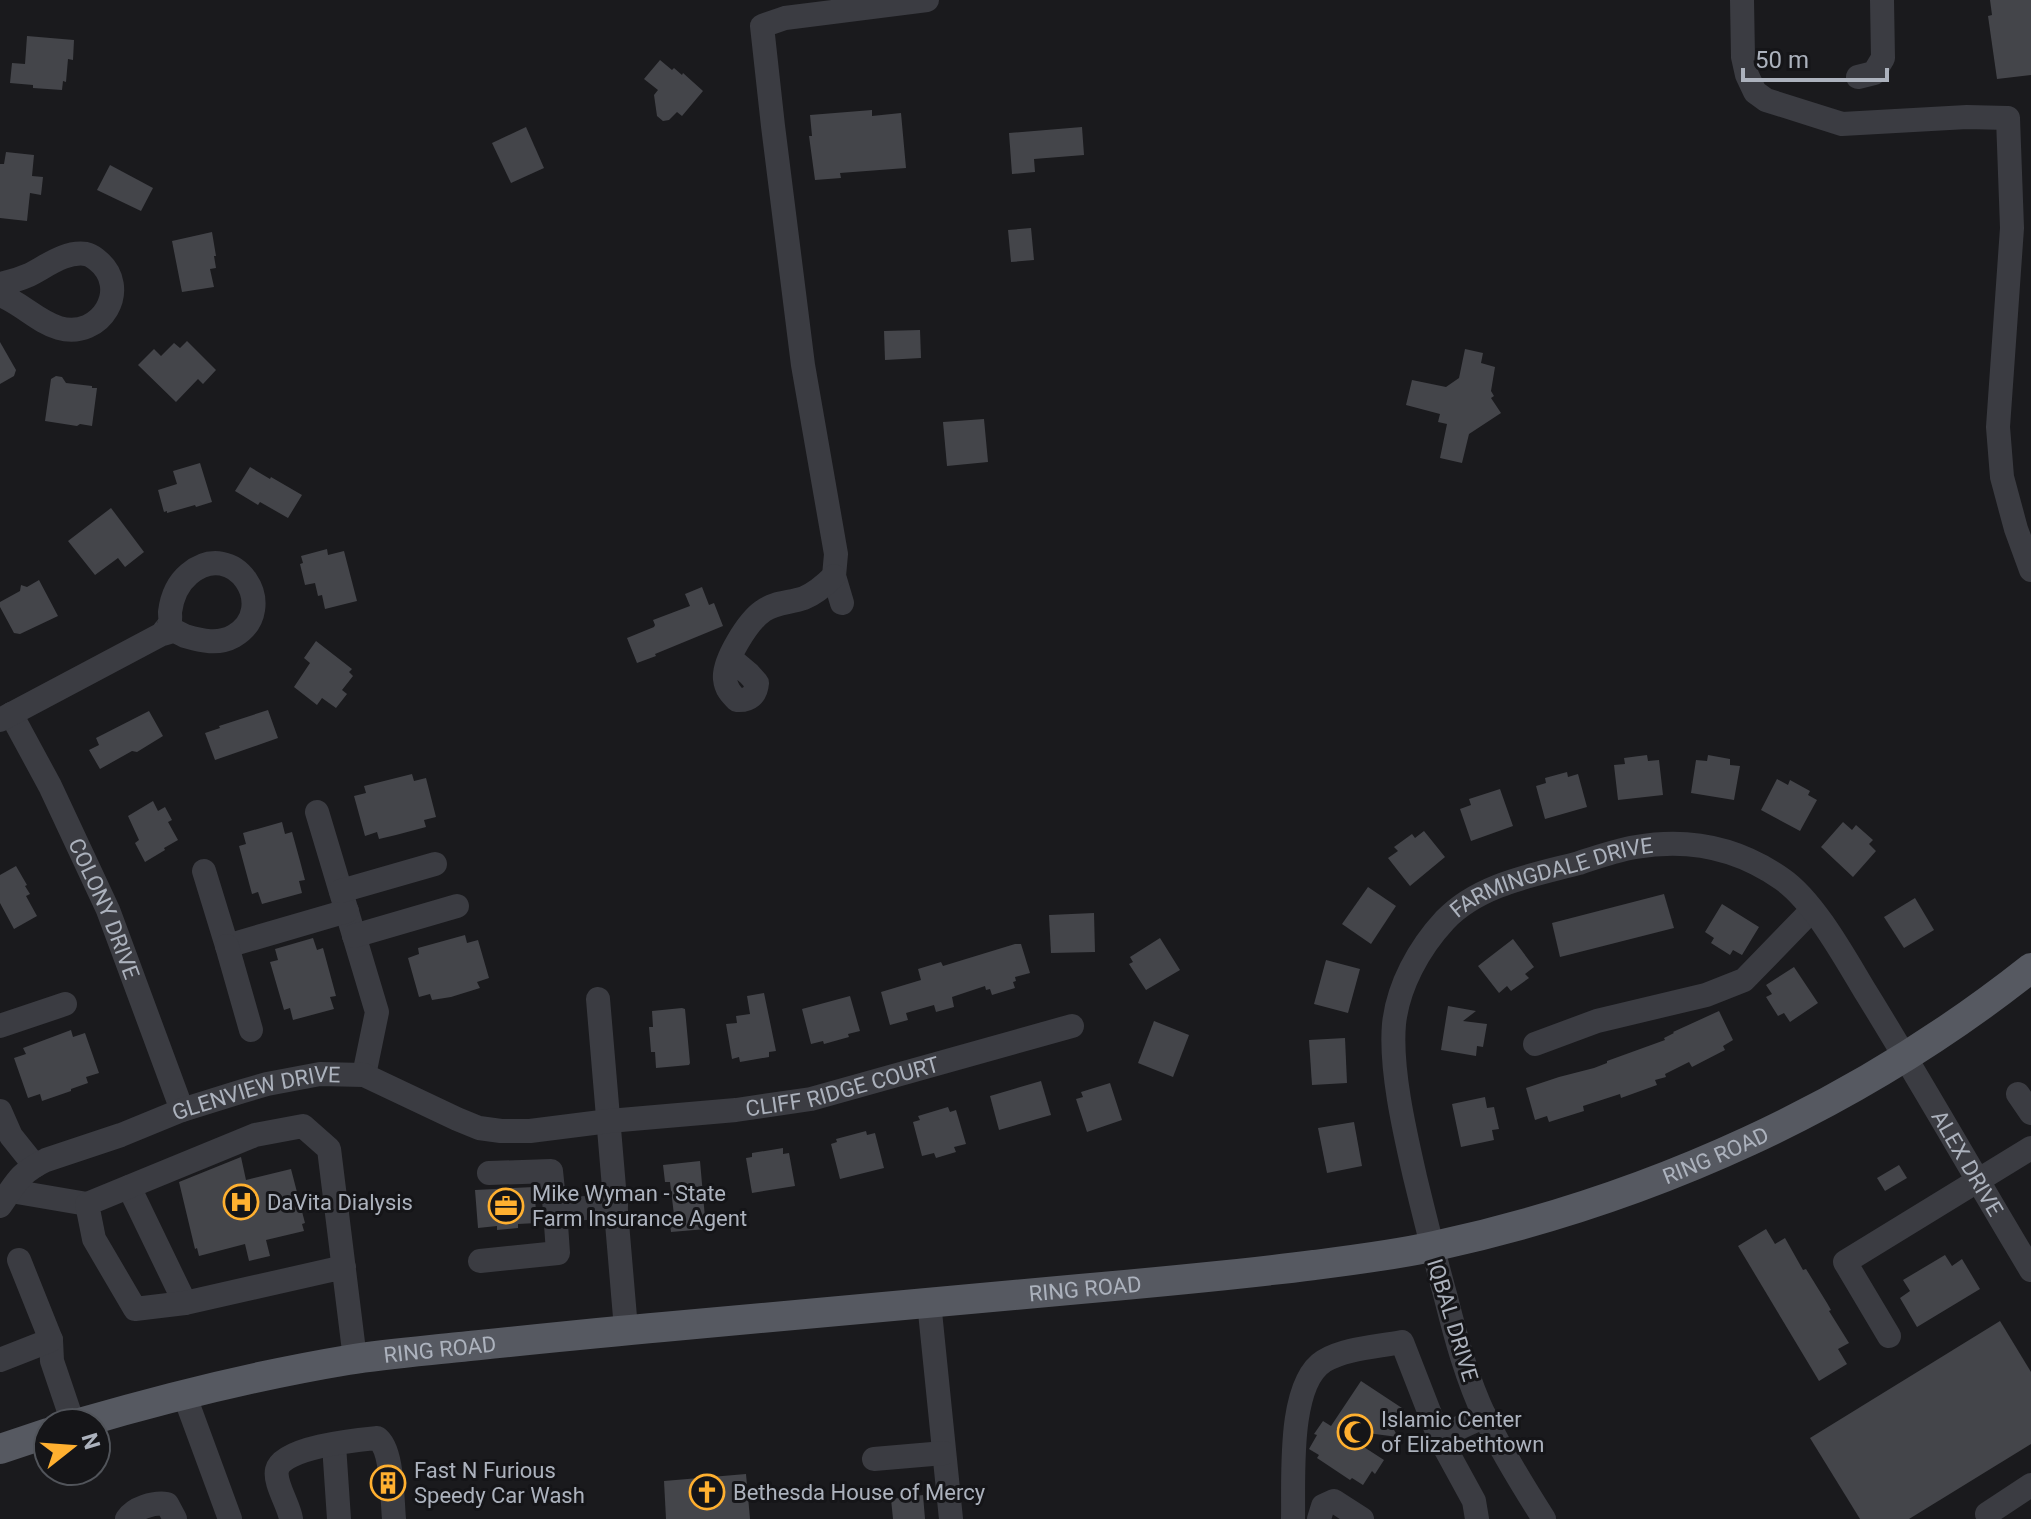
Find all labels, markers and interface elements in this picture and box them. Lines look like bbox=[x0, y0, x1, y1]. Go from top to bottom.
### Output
scale bar bbox=[1743, 32, 1887, 82]
text: 50 m bbox=[1755, 46, 1809, 74]
street label: FARMINGDALE DRIVE bbox=[1445, 833, 1654, 923]
street label: COLONY DRIVE bbox=[63, 834, 144, 982]
street label: CLIFF RIDGE COURT bbox=[744, 1052, 942, 1121]
street label: GLENVIEW DRIVE bbox=[168, 1062, 341, 1126]
street label: ALEX DRIVE bbox=[1926, 1106, 2008, 1221]
street label: RING ROAD bbox=[1659, 1122, 1773, 1189]
place label: Mike Wyman - State Farm Insurance Agent bbox=[532, 1181, 747, 1231]
hospital icon: DaVita Dialysis bbox=[222, 1183, 260, 1221]
office icon: Mike Wyman - State Farm Insurance Agent bbox=[487, 1187, 525, 1225]
place label: DaVita Dialysis bbox=[267, 1190, 413, 1215]
street label: IQBAL DRIVE bbox=[1422, 1256, 1483, 1385]
street label: RING ROAD bbox=[1028, 1271, 1142, 1306]
street label: RING ROAD bbox=[382, 1331, 498, 1368]
north arrow bbox=[32, 1407, 112, 1487]
place label: Islamic Center of Elizabethtown bbox=[1381, 1407, 1544, 1457]
mosque icon: Islamic Center of Elizabethtown bbox=[1336, 1413, 1374, 1451]
text: N bbox=[76, 1430, 105, 1452]
place label: Fast N Furious Speedy Car Wash bbox=[414, 1458, 585, 1508]
building icon: Fast N Furious Speedy Car Wash bbox=[369, 1464, 407, 1502]
church icon: Bethesda House of Mercy bbox=[688, 1473, 726, 1511]
place label: Bethesda House of Mercy bbox=[733, 1480, 986, 1505]

